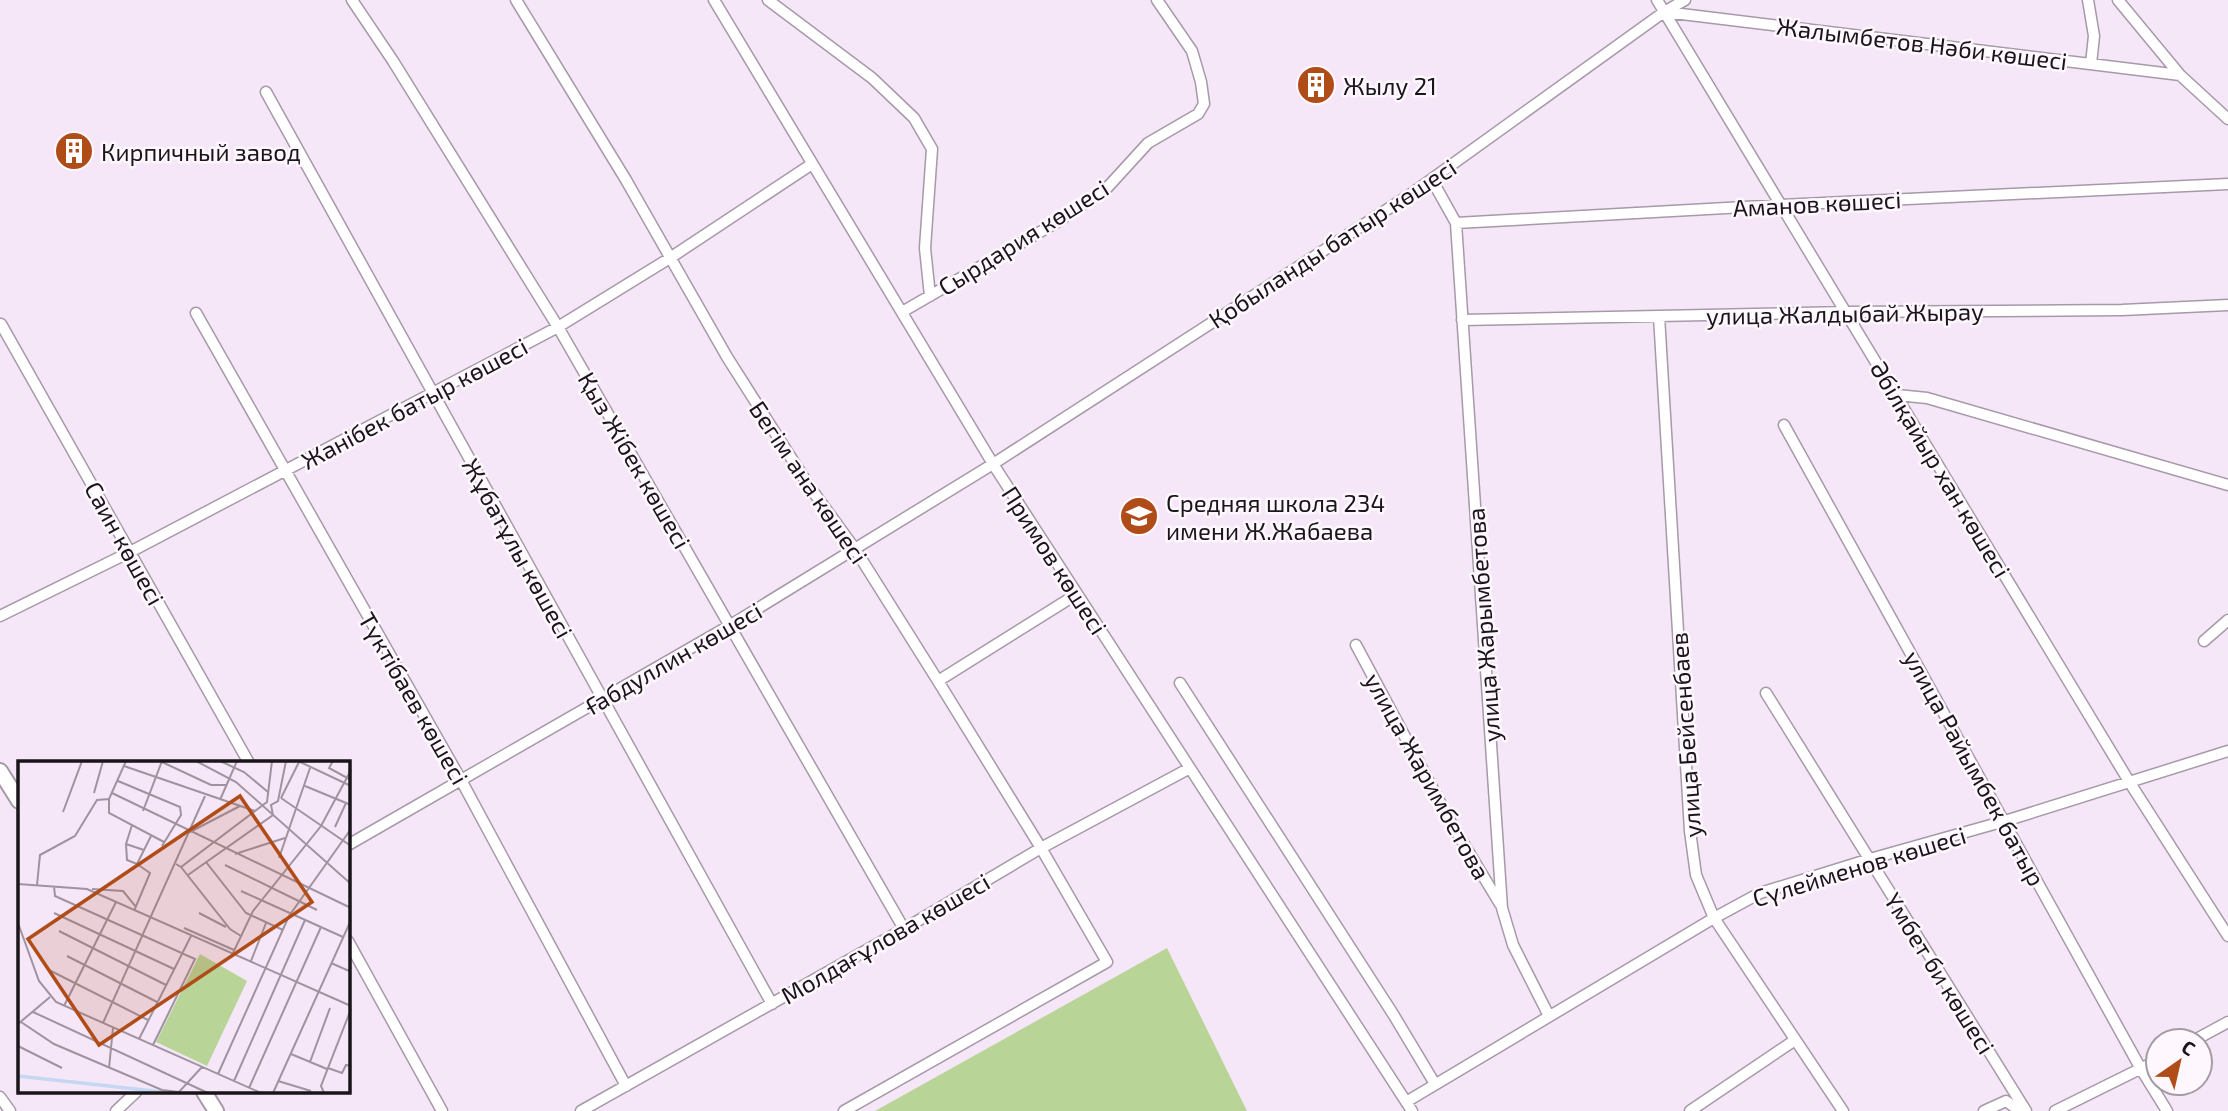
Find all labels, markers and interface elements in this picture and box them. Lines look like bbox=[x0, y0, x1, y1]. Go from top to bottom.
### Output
street label: Жалымбетов Нәби көшесі bbox=[1775, 11, 2069, 75]
building icon: Жылу 21 bbox=[1295, 64, 1337, 106]
place label: Жылу 21 bbox=[1343, 71, 1437, 101]
building icon: Кирпичный завод bbox=[53, 130, 95, 172]
place label: Кирпичный завод bbox=[101, 137, 301, 166]
street label: Қобыланды батыр көшесі bbox=[1203, 152, 1461, 334]
street label: Сырдария көшесі bbox=[932, 173, 1114, 301]
street label: Аманов көшесі bbox=[1732, 184, 1902, 222]
street label: улица Жалдыбай Жырау bbox=[1706, 296, 1984, 331]
street label: Жанібек батыр көшесі bbox=[296, 331, 532, 475]
street label: Әбілқайыр хан көшесі bbox=[1865, 356, 2017, 582]
street label: Қыз Жібек көшесі bbox=[573, 367, 697, 553]
street label: Бегім ана көшесі bbox=[744, 395, 874, 569]
street label: Жұбатұлы көшесі bbox=[457, 453, 579, 643]
street label: Саин көшесі bbox=[79, 476, 171, 610]
street label: Примов көшесі bbox=[996, 480, 1114, 640]
place label: Средняя школа 234 имени Ж.Жабаева bbox=[1166, 488, 1385, 545]
school or university icon: Средняя школа 234 имени Ж.Жабаева bbox=[1118, 495, 1160, 537]
street label: улица Жарымбетова bbox=[1460, 507, 1507, 743]
street label: Ғабдуллин көшесі bbox=[579, 595, 767, 721]
street label: Түктібаев көшесі bbox=[353, 607, 475, 789]
street label: улица Бейсенбаев bbox=[1663, 631, 1708, 839]
street label: улица Райымбек батыр bbox=[1897, 645, 2052, 891]
street label: улица Жаримбетова bbox=[1358, 668, 1497, 885]
inset map bbox=[18, 761, 350, 1094]
street label: Сүлейменов көшесі bbox=[1749, 820, 1969, 912]
street label: Молдағұлова көшесі bbox=[776, 866, 994, 1010]
street label: Үмбет би көшесі bbox=[1879, 887, 2001, 1059]
north arrow bbox=[2144, 1027, 2214, 1097]
text: С bbox=[2178, 1035, 2200, 1060]

